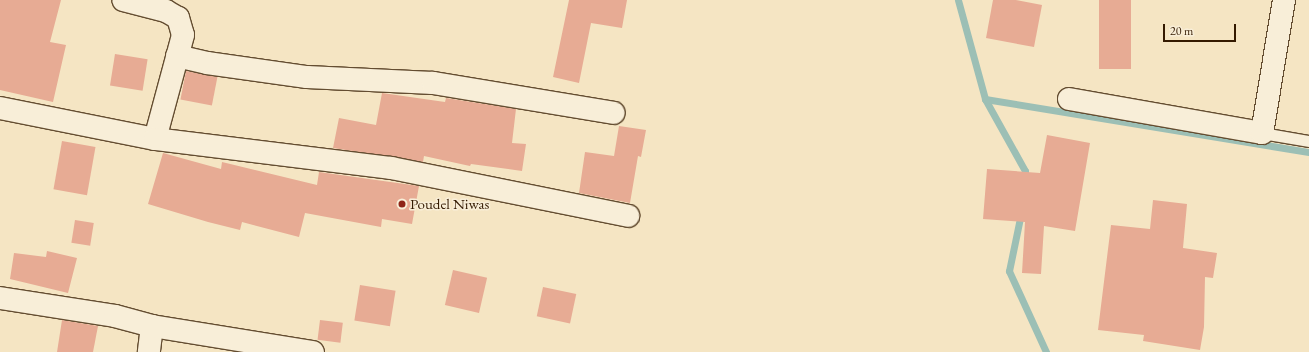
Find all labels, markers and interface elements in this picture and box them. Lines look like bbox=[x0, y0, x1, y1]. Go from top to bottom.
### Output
scale bar bbox=[1165, 16, 1238, 42]
text: 20 m bbox=[1170, 23, 1193, 39]
place label: Poudel Niwas bbox=[410, 195, 489, 213]
marker: Poudel Niwas bbox=[397, 199, 407, 209]

